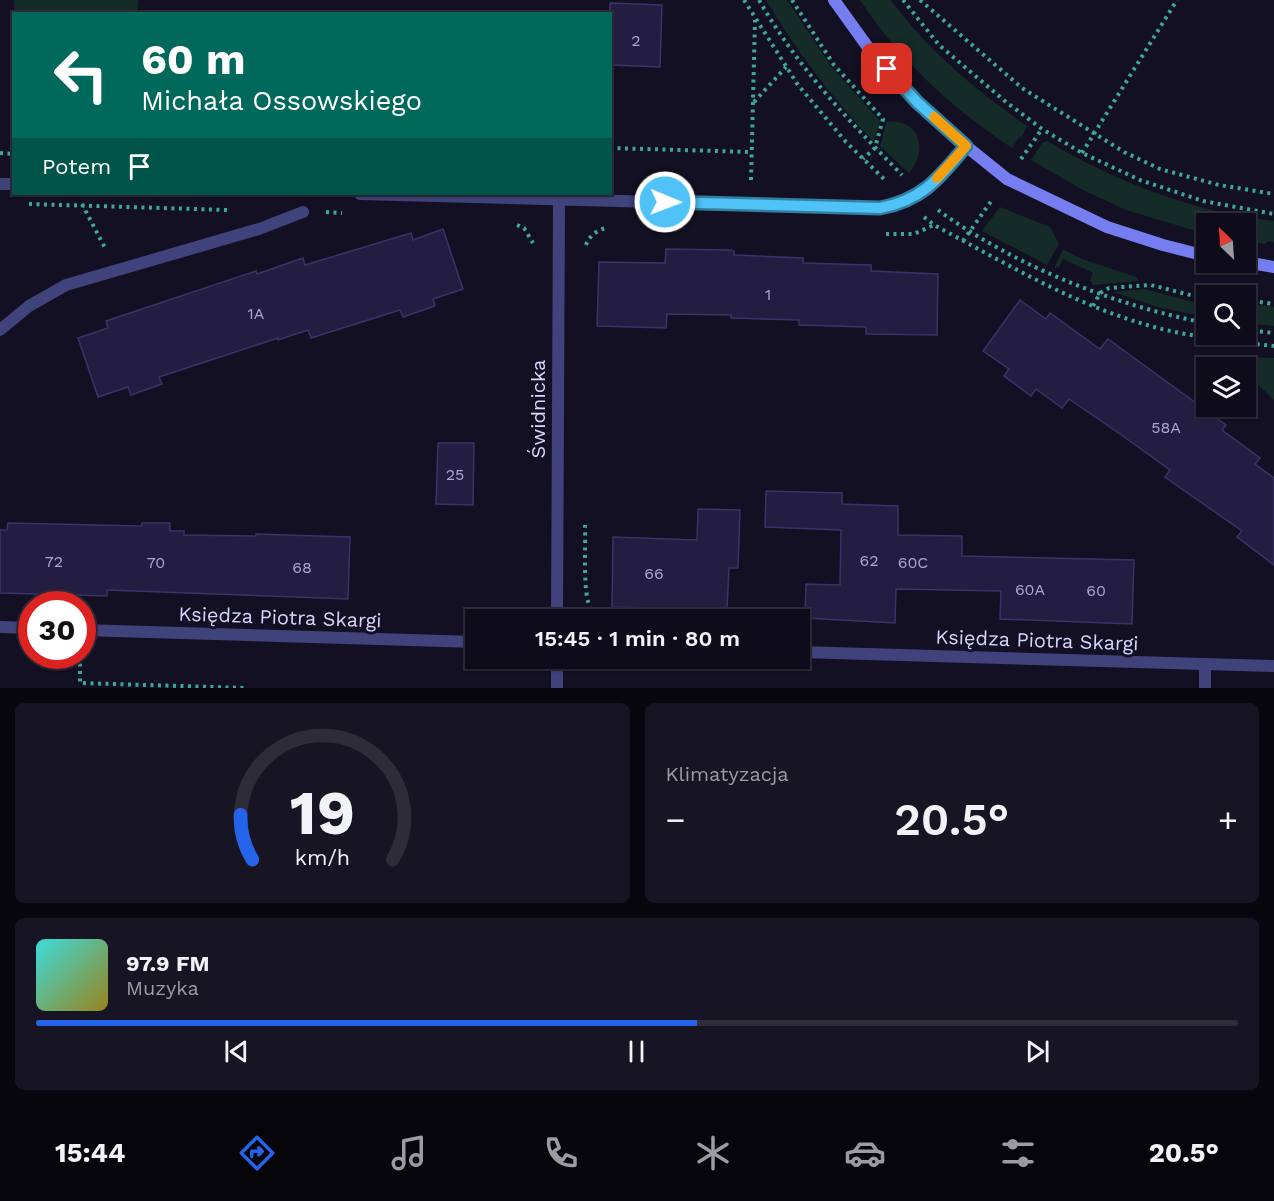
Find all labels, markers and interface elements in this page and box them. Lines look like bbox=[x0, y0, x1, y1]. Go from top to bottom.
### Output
house number: 2 bbox=[631, 31, 641, 50]
text: 60 m bbox=[141, 35, 245, 84]
icon: left bbox=[42, 36, 120, 114]
pin bbox=[861, 43, 912, 94]
icon: arrive bbox=[870, 52, 903, 85]
text: Michała Ossowskiego bbox=[141, 85, 422, 117]
icon: arrive bbox=[123, 150, 156, 183]
text: Potem bbox=[42, 154, 111, 179]
position arrow bbox=[633, 170, 697, 234]
north arrow bbox=[1196, 213, 1256, 273]
map controls bbox=[1196, 213, 1256, 417]
house number: 1 bbox=[765, 285, 771, 304]
button: search bbox=[1196, 285, 1256, 345]
house number: 1A bbox=[248, 304, 265, 323]
button: layers bbox=[1196, 357, 1256, 417]
street label: Świdnicka bbox=[526, 360, 550, 458]
house number: 58A bbox=[1151, 418, 1181, 437]
house number: 25 bbox=[446, 465, 464, 484]
house number: 62 bbox=[859, 551, 879, 570]
house number: 72 bbox=[45, 552, 63, 571]
house number: 70 bbox=[147, 553, 165, 572]
house number: 60C bbox=[898, 553, 928, 572]
house number: 68 bbox=[292, 558, 312, 577]
house number: 66 bbox=[644, 564, 664, 583]
house number: 60A bbox=[1015, 580, 1046, 599]
house number: 60 bbox=[1086, 581, 1106, 600]
speed limit sign: 30 bbox=[18, 591, 96, 669]
street label: Księdza Piotra Skargi bbox=[178, 601, 382, 633]
street label: Księdza Piotra Skargi bbox=[935, 624, 1139, 656]
text: 15:45 · 1 min · 80 m bbox=[535, 626, 740, 651]
text: Klimatyzacja bbox=[666, 762, 789, 786]
text: 19 bbox=[290, 776, 355, 849]
text: 20.5° bbox=[894, 793, 1009, 846]
text: − bbox=[666, 800, 685, 839]
text: + bbox=[1218, 800, 1238, 839]
text: km/h bbox=[295, 845, 350, 870]
text: 97.9 FM bbox=[126, 951, 209, 976]
text: Muzyka bbox=[126, 976, 199, 1000]
icon: previous bbox=[220, 1035, 253, 1068]
icon: pause bbox=[620, 1035, 653, 1068]
icon: next bbox=[1021, 1035, 1054, 1068]
icon: directions bbox=[236, 1132, 278, 1174]
icon: music bbox=[388, 1132, 430, 1174]
icon: phone bbox=[540, 1132, 582, 1174]
icon: climate bbox=[692, 1132, 734, 1174]
icon: car bbox=[844, 1132, 886, 1174]
icon: filters bbox=[997, 1132, 1039, 1174]
text: 15:44 bbox=[55, 1137, 126, 1169]
text: 20.5° bbox=[1149, 1137, 1219, 1169]

